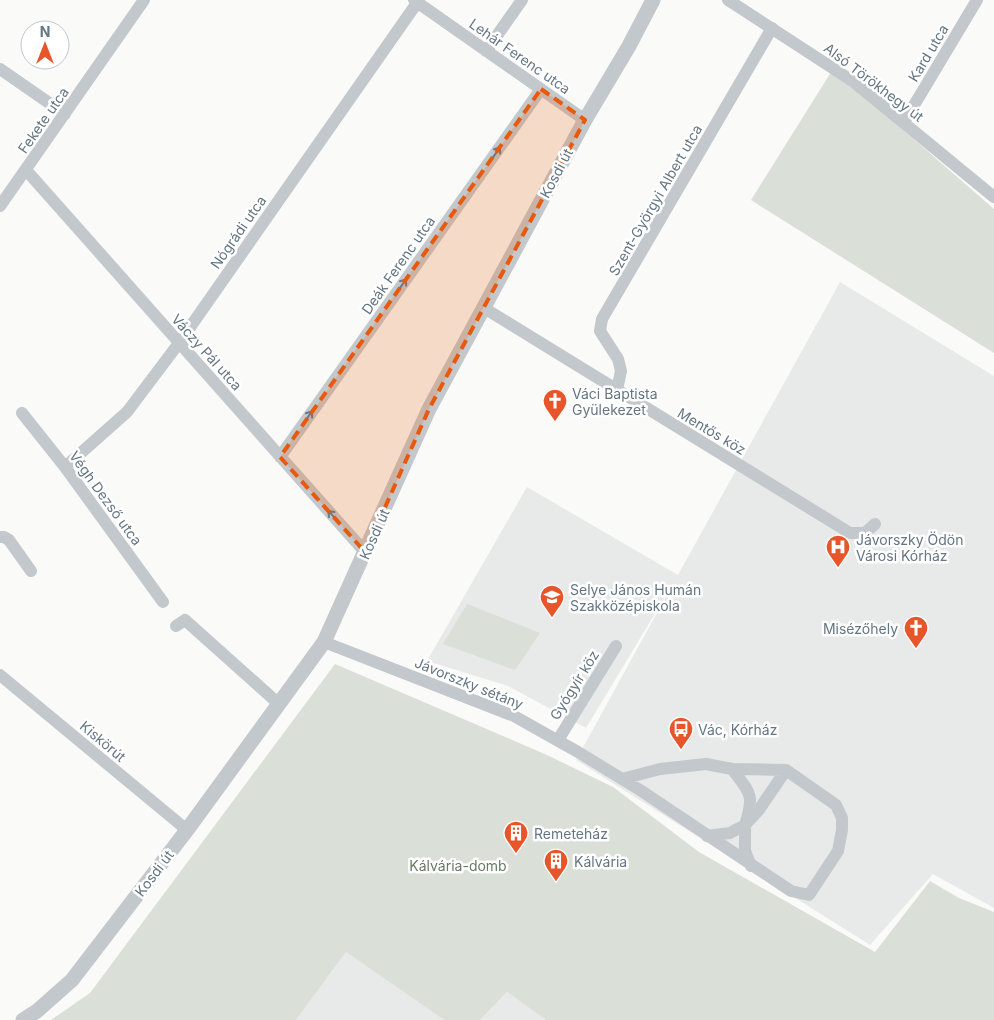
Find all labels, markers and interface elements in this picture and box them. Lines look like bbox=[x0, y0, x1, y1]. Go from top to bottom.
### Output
street label: Lehár Ferenc utca bbox=[466, 15, 574, 97]
north arrow bbox=[20, 20, 70, 70]
street label: Kard utca bbox=[904, 21, 952, 85]
text: N bbox=[40, 23, 50, 40]
street label: Alsó Törökhegy út bbox=[821, 39, 927, 125]
street label: Fekete utca bbox=[14, 84, 72, 156]
street label: Szent-Györgyi Albert utca bbox=[605, 122, 705, 278]
street label: Kosdi út bbox=[536, 145, 576, 201]
one-way arrow bbox=[491, 146, 501, 160]
street label: Nógrádi utca bbox=[207, 192, 269, 272]
street label: Deák Ferenc utca bbox=[358, 213, 438, 317]
one-way arrow bbox=[397, 278, 407, 292]
street label: Váczy Pál utca bbox=[168, 310, 246, 394]
place label: Váci Baptista Gyülekezet bbox=[572, 385, 658, 418]
church icon: Váci Baptista Gyülekezet bbox=[542, 388, 568, 422]
street label: Mentős köz bbox=[675, 404, 749, 458]
one-way arrow bbox=[303, 411, 313, 425]
street label: Végh Dezső utca bbox=[66, 448, 146, 548]
street label: Kosdi út bbox=[355, 506, 393, 562]
one-way arrow bbox=[327, 510, 339, 523]
place label: Jávorszky Ödön Városi Kórház bbox=[856, 531, 963, 564]
hospital icon: Jávorszky Ödön Városi Kórház bbox=[825, 534, 851, 568]
place label: Selye János Humán Szakközépiskola bbox=[570, 581, 701, 614]
school or university icon: Selye János Humán Szakközépiskola bbox=[539, 584, 565, 618]
church icon: Misézőhely bbox=[903, 615, 929, 649]
place label: Misézőhely bbox=[823, 620, 898, 637]
street label: Gyógyír köz bbox=[546, 647, 602, 723]
street label: Jávorszky sétány bbox=[412, 653, 526, 713]
bus stop icon: Vác, Kórház bbox=[668, 716, 694, 750]
street label: Kiskörút bbox=[77, 717, 130, 765]
place label: Vác, Kórház bbox=[698, 721, 777, 738]
building icon: Remeteház bbox=[503, 820, 529, 854]
place label: Remeteház bbox=[534, 825, 608, 842]
street label: Kosdi út bbox=[131, 846, 177, 899]
building icon: Kálvária bbox=[543, 848, 569, 882]
place label: Kálvária bbox=[574, 853, 627, 870]
park label: Kálvária-domb bbox=[409, 857, 507, 874]

